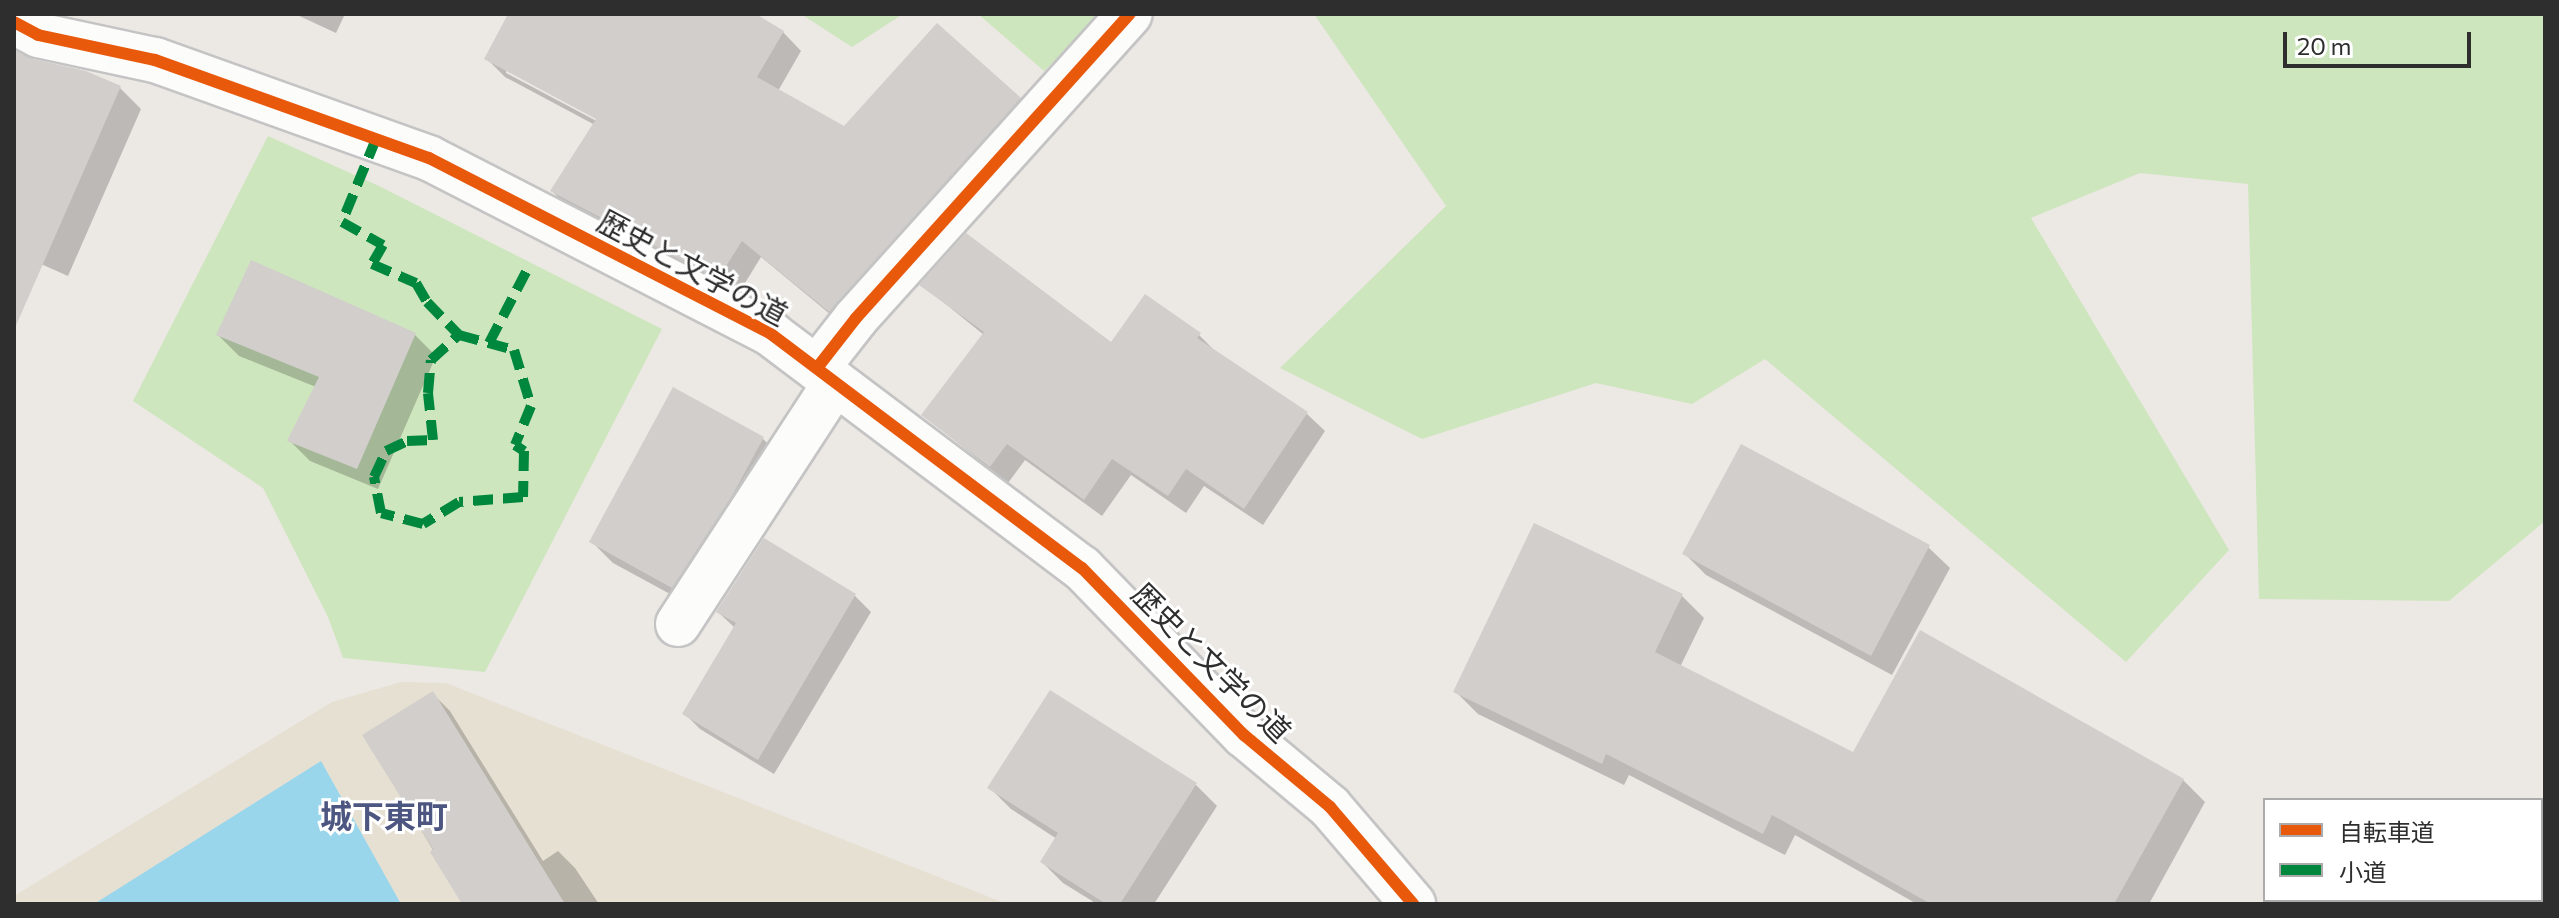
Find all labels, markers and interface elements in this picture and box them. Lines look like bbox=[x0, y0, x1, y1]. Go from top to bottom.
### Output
scale bar bbox=[2287, 16, 2475, 66]
text: 20 m bbox=[2297, 31, 2351, 60]
street label: 歴史と文学の道 bbox=[592, 202, 794, 332]
street label: 歴史と文学の道 bbox=[1125, 575, 1299, 749]
district label: 城下東町 bbox=[320, 796, 448, 834]
legend bbox=[2263, 798, 2543, 902]
text: 自転車道 bbox=[2339, 817, 2435, 846]
text: 小道 bbox=[2339, 857, 2387, 886]

